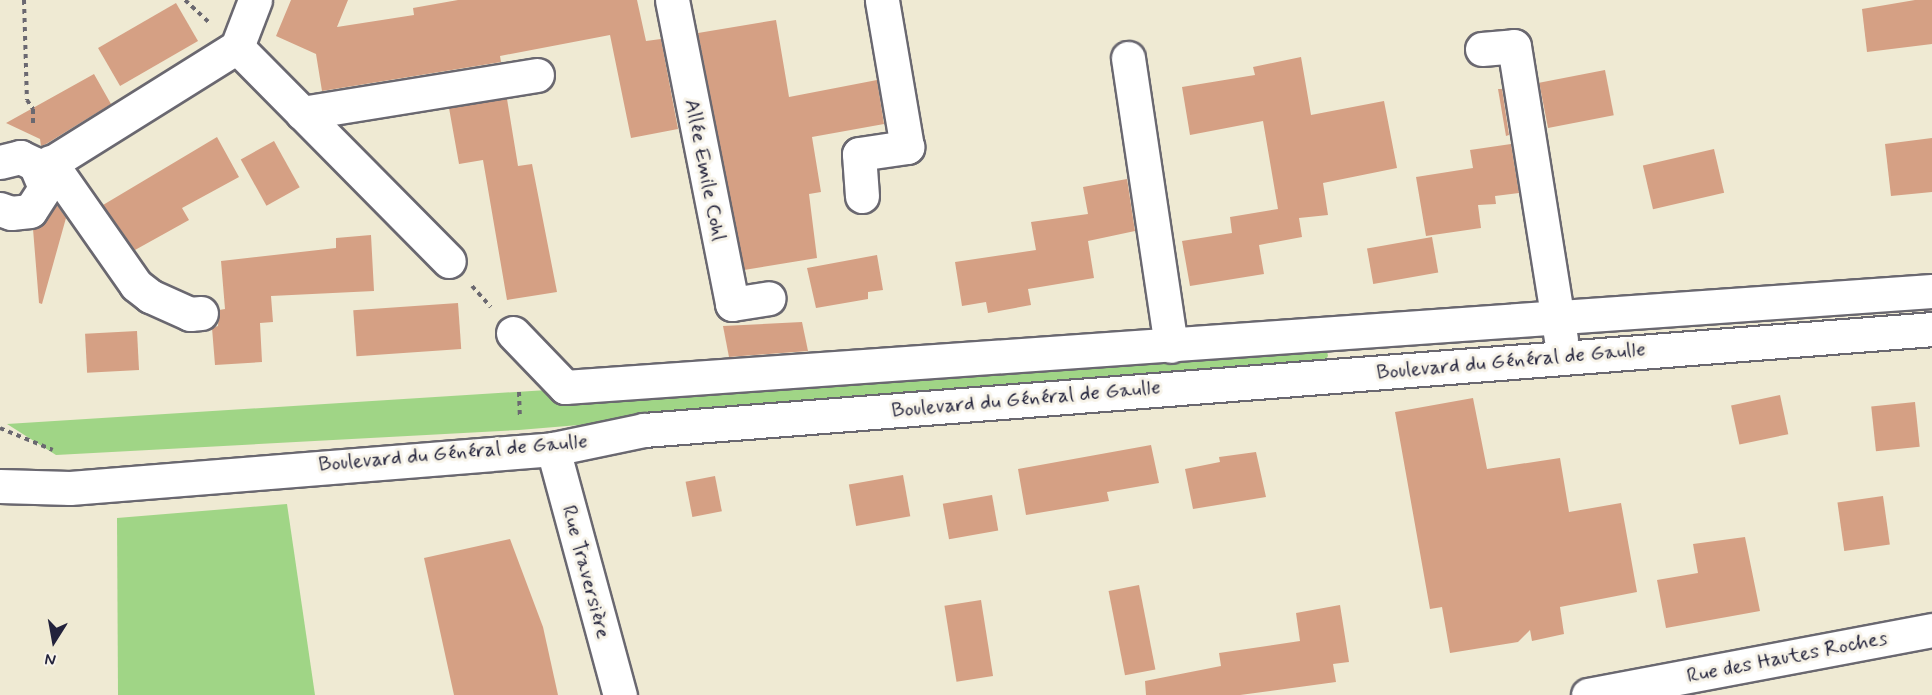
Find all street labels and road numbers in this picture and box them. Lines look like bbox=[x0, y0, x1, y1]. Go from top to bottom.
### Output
street label: Allée Emile Cohl bbox=[679, 98, 731, 242]
street label: Boulevard du Général de Gaulle bbox=[1379, 337, 1643, 385]
street label: Boulevard du Général de Gaulle bbox=[894, 375, 1158, 423]
street label: Boulevard du Général de Gaulle bbox=[321, 429, 585, 477]
street label: Rue Traversière bbox=[556, 504, 616, 640]
street label: Rue des Hautes Roches bbox=[1688, 626, 1886, 688]

